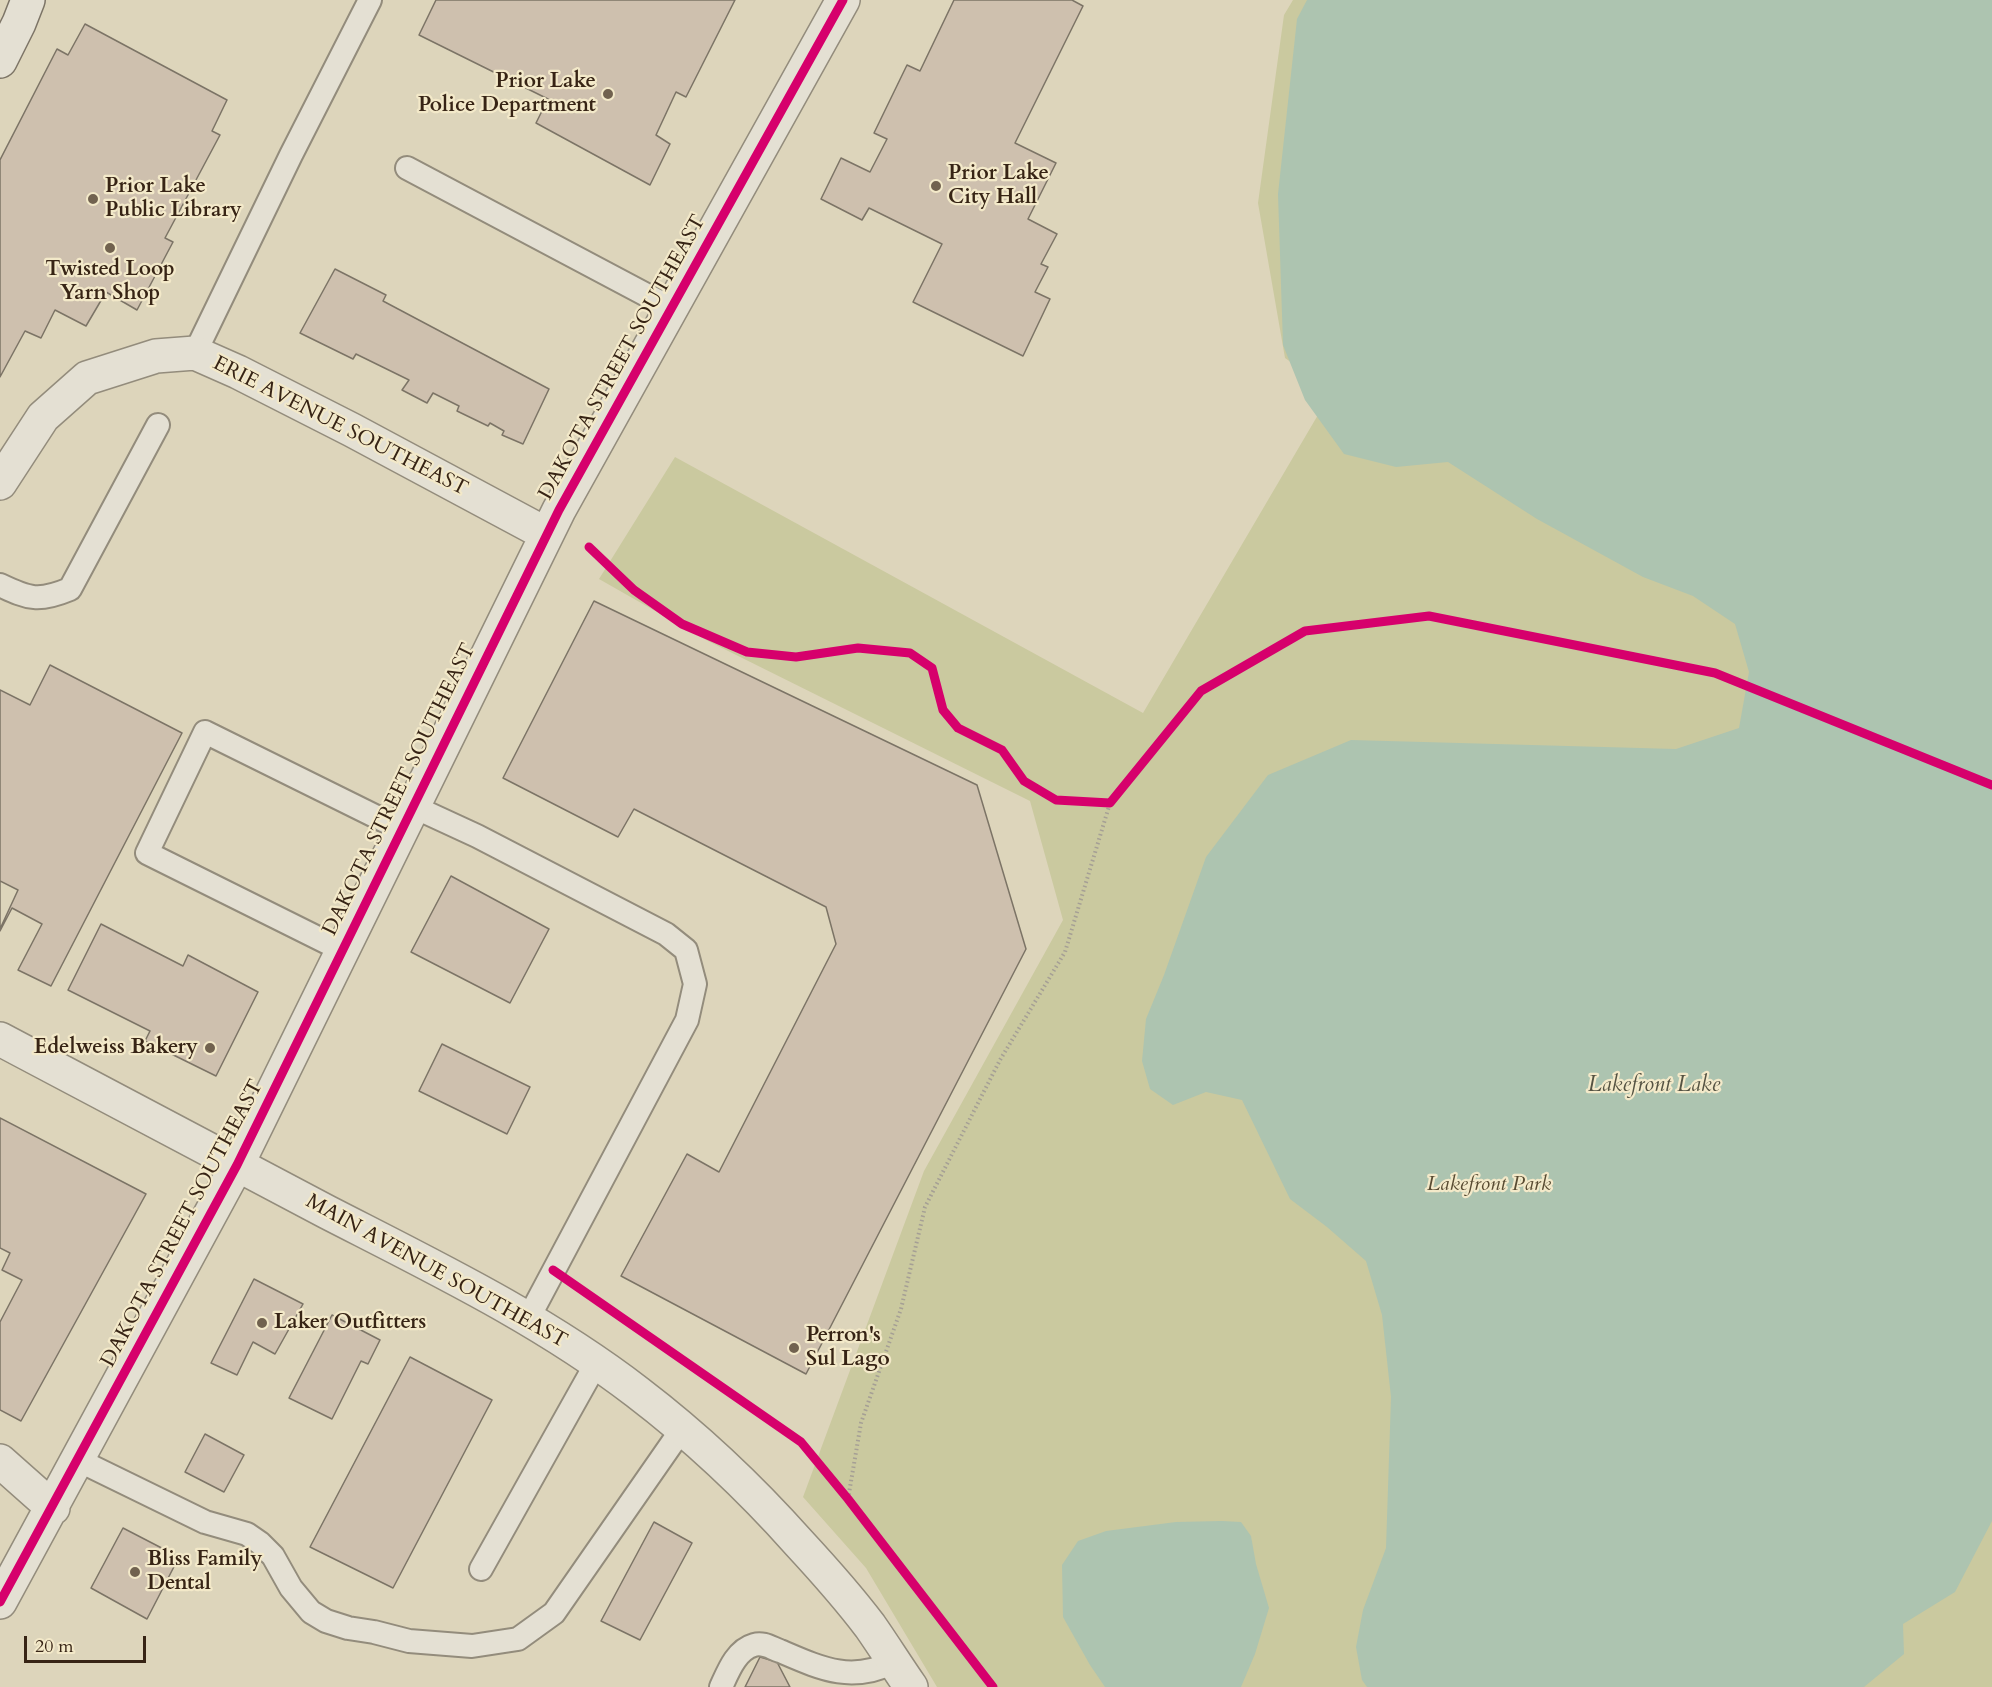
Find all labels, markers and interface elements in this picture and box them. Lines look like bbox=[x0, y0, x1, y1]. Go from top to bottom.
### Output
place label: Prior Lake Police Department bbox=[418, 69, 596, 119]
marker: Prior Lake Police Department bbox=[601, 87, 615, 101]
place label: Prior Lake City Hall bbox=[948, 161, 1049, 211]
place label: Prior Lake Public Library bbox=[105, 174, 242, 224]
marker: Prior Lake City Hall bbox=[929, 179, 943, 193]
marker: Prior Lake Public Library bbox=[86, 192, 100, 206]
street label: DAKOTA STREET SOUTHEAST bbox=[534, 211, 712, 505]
marker: Twisted Loop Yarn Shop bbox=[103, 241, 117, 255]
place label: Twisted Loop Yarn Shop bbox=[45, 257, 175, 307]
street label: ERIE AVENUE SOUTHEAST bbox=[208, 352, 472, 502]
street label: DAKOTA STREET SOUTHEAST bbox=[318, 640, 482, 940]
place label: Edelweiss Bakery bbox=[34, 1035, 198, 1061]
marker: Edelweiss Bakery bbox=[203, 1041, 217, 1055]
water label: Lakefront Lake bbox=[1588, 1073, 1720, 1099]
street label: DAKOTA STREET SOUTHEAST bbox=[96, 1076, 270, 1372]
park label: Lakefront Park bbox=[1427, 1172, 1551, 1198]
street label: MAIN AVENUE SOUTHEAST bbox=[301, 1189, 571, 1355]
place label: Laker Outfitters bbox=[274, 1310, 426, 1336]
marker: Laker Outfitters bbox=[255, 1316, 269, 1330]
place label: Perron's Sul Lago bbox=[806, 1323, 890, 1373]
marker: Perron's Sul Lago bbox=[787, 1341, 801, 1355]
place label: Bliss Family Dental bbox=[147, 1547, 262, 1597]
marker: Bliss Family Dental bbox=[128, 1565, 142, 1579]
scale bar bbox=[27, 1624, 148, 1662]
text: 20 m bbox=[35, 1634, 74, 1659]

